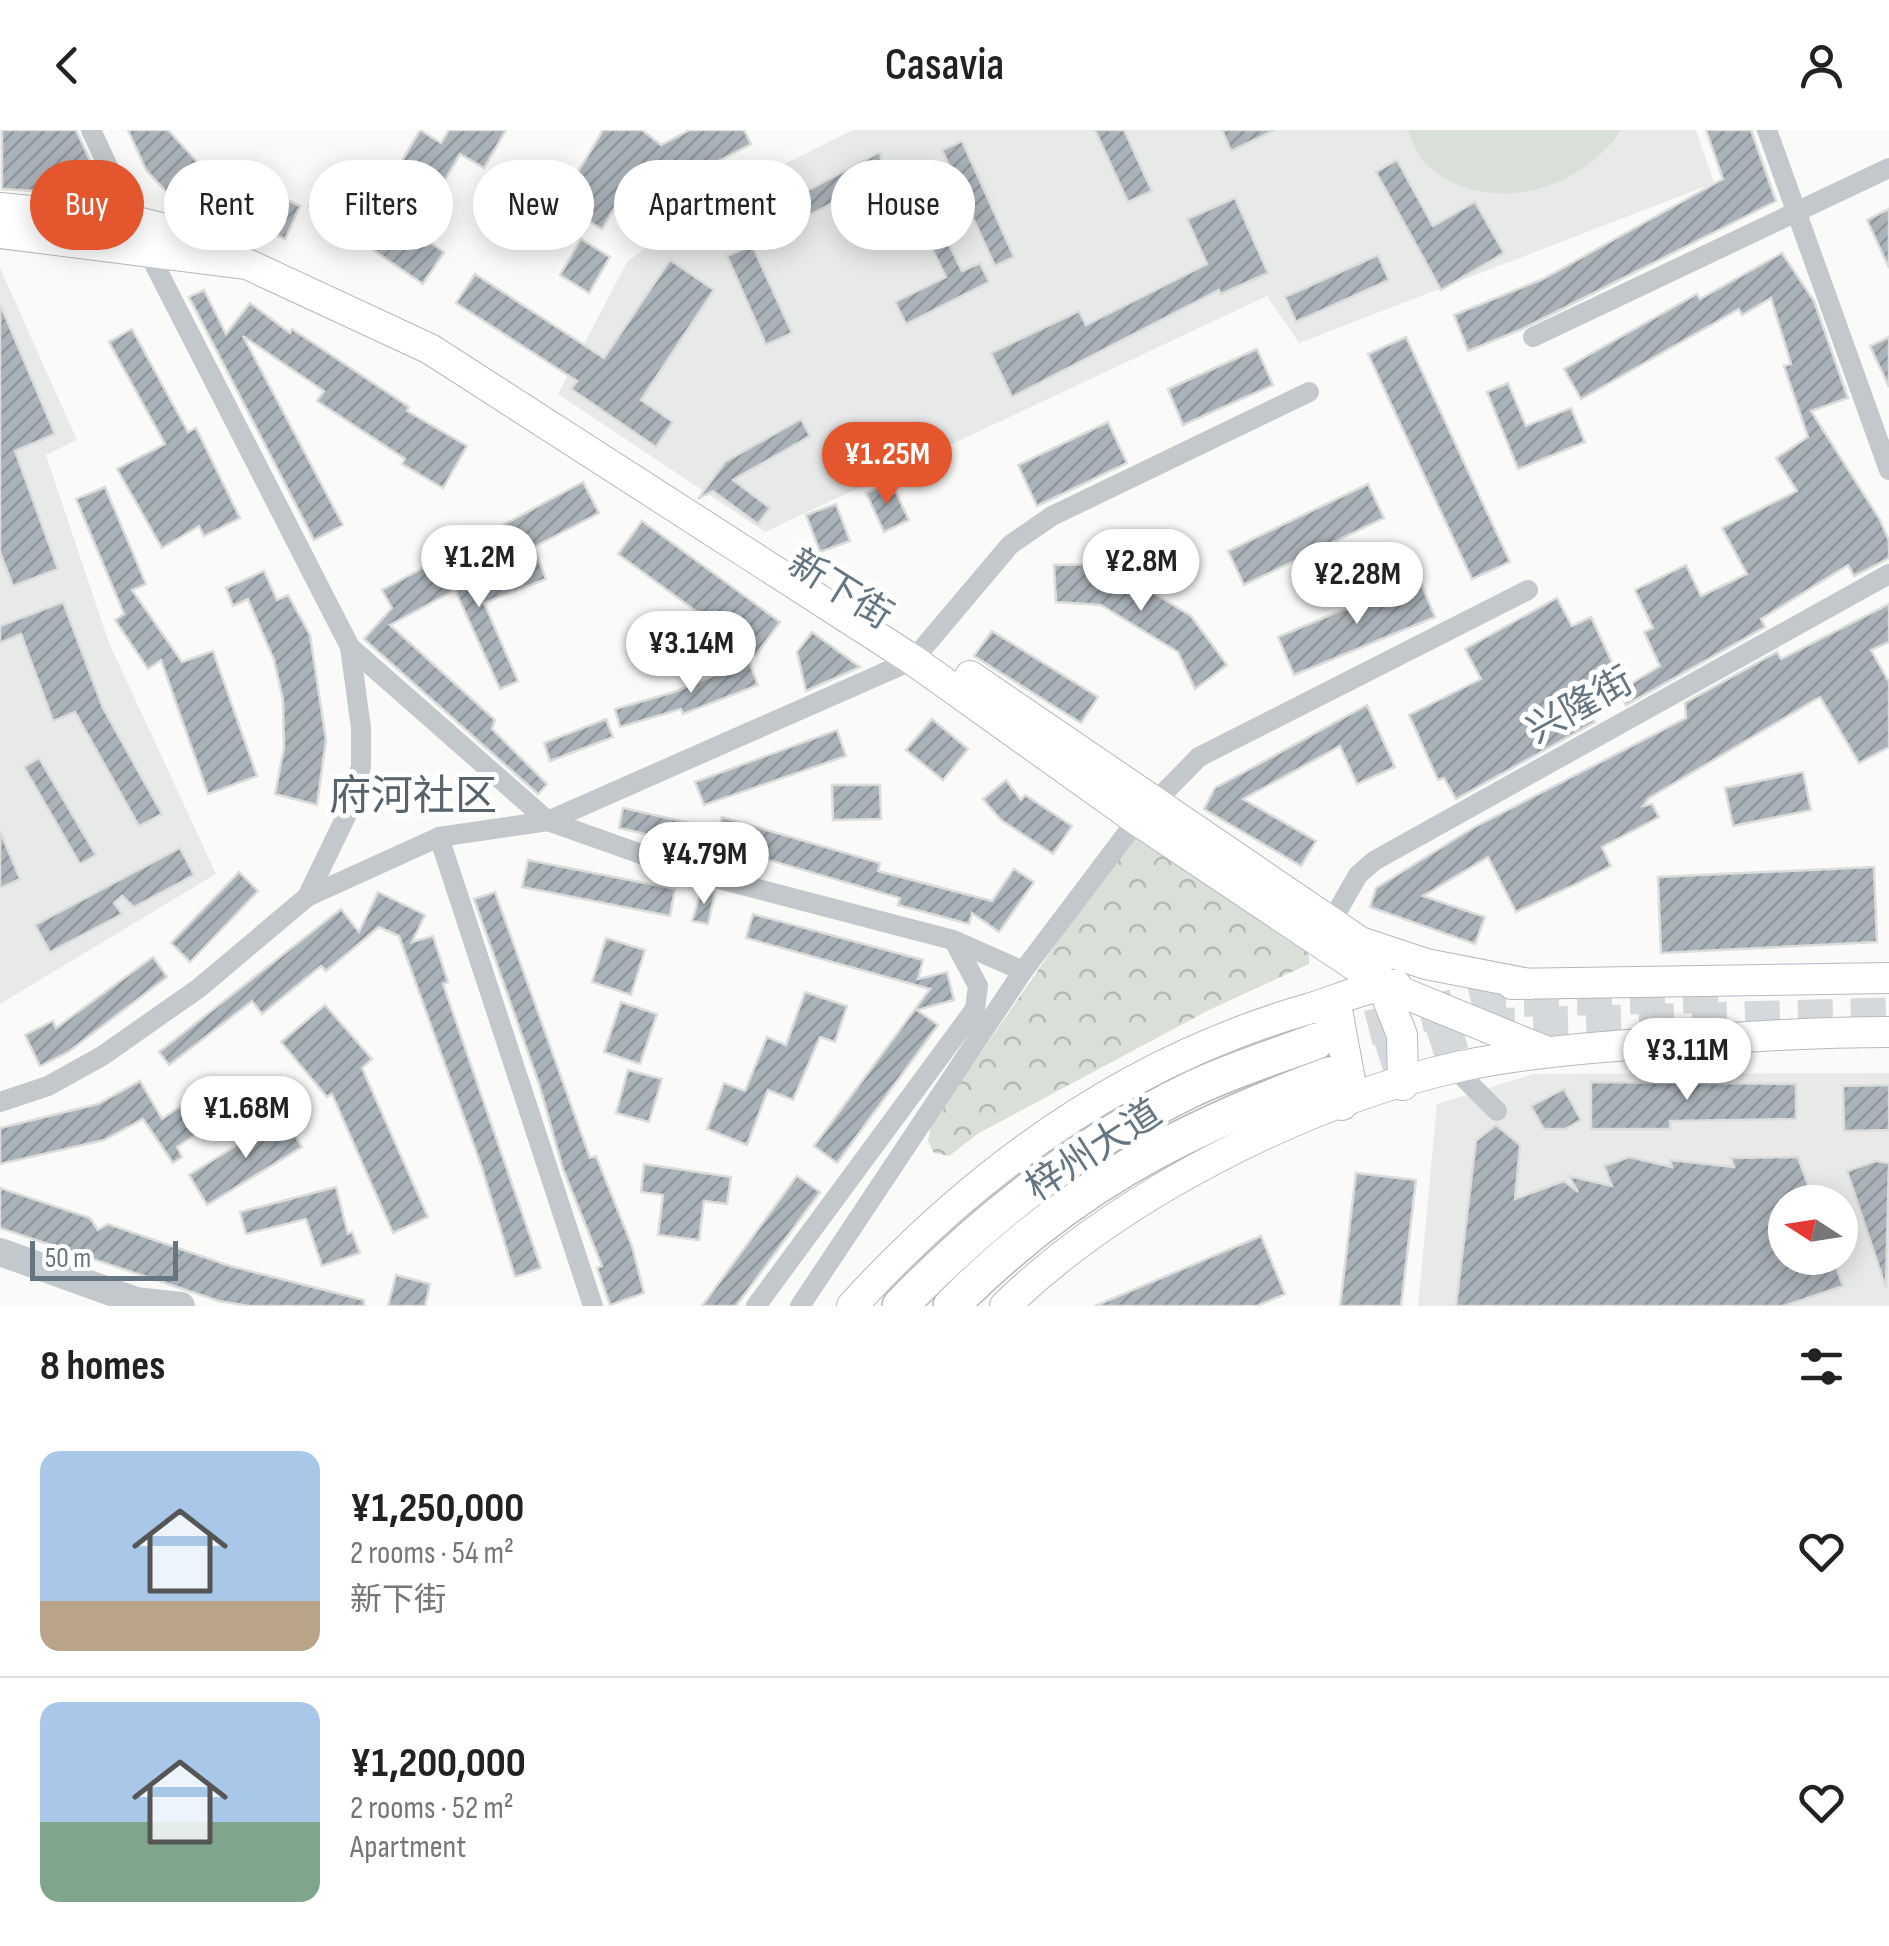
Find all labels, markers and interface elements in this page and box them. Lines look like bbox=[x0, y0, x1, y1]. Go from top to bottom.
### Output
icon: back bbox=[40, 38, 95, 93]
text: Casavia bbox=[885, 38, 1004, 93]
icon: person bbox=[1794, 38, 1849, 93]
chip: Buy bbox=[30, 160, 144, 250]
chip: Rent bbox=[164, 160, 289, 250]
chip: Filters bbox=[309, 160, 453, 250]
chip: New bbox=[473, 160, 594, 250]
chip: Apartment bbox=[614, 160, 811, 250]
chip: House bbox=[831, 160, 975, 250]
pin: ¥1.25M bbox=[806, 422, 968, 507]
text: ¥1.25M bbox=[844, 435, 930, 474]
pin: ¥1.2M bbox=[409, 525, 549, 610]
pin: ¥2.8M bbox=[1071, 529, 1211, 614]
text: ¥1.2M bbox=[443, 538, 515, 577]
street label: 新下街 bbox=[780, 541, 900, 639]
text: ¥2.8M bbox=[1105, 542, 1177, 581]
pin: ¥2.28M bbox=[1276, 542, 1438, 627]
text: ¥2.28M bbox=[1313, 555, 1401, 594]
pin: ¥3.14M bbox=[610, 611, 772, 696]
text: ¥3.14M bbox=[648, 624, 734, 663]
street label: 兴隆街 bbox=[1519, 659, 1641, 753]
district label: 府河社区 bbox=[329, 772, 497, 823]
pin: ¥4.79M bbox=[623, 822, 785, 907]
text: ¥4.79M bbox=[661, 835, 747, 874]
pin: ¥3.11M bbox=[1606, 1018, 1768, 1103]
text: ¥3.11M bbox=[1645, 1031, 1729, 1070]
pin: ¥1.68M bbox=[165, 1076, 327, 1161]
text: ¥1.68M bbox=[203, 1089, 289, 1128]
street label: 梓州大道 bbox=[1018, 1091, 1170, 1211]
north arrow bbox=[1768, 1185, 1858, 1275]
map controls bbox=[1768, 1185, 1858, 1275]
scale bar bbox=[30, 1236, 178, 1280]
text: 50 m bbox=[45, 1242, 91, 1275]
icon: filters bbox=[1794, 1339, 1849, 1394]
text: 8 homes bbox=[40, 1341, 165, 1392]
text: ¥1,250,000 bbox=[350, 1483, 524, 1534]
icon: home bbox=[120, 1491, 240, 1611]
icon: heart bbox=[1794, 1524, 1849, 1579]
text: 2 rooms · 54 m² bbox=[350, 1534, 514, 1573]
text: 新下街 bbox=[350, 1581, 446, 1620]
text: ¥1,200,000 bbox=[350, 1738, 526, 1789]
icon: home bbox=[120, 1742, 240, 1862]
icon: heart bbox=[1794, 1775, 1849, 1830]
text: 2 rooms · 52 m² bbox=[350, 1789, 514, 1828]
text: Apartment bbox=[350, 1828, 466, 1867]

